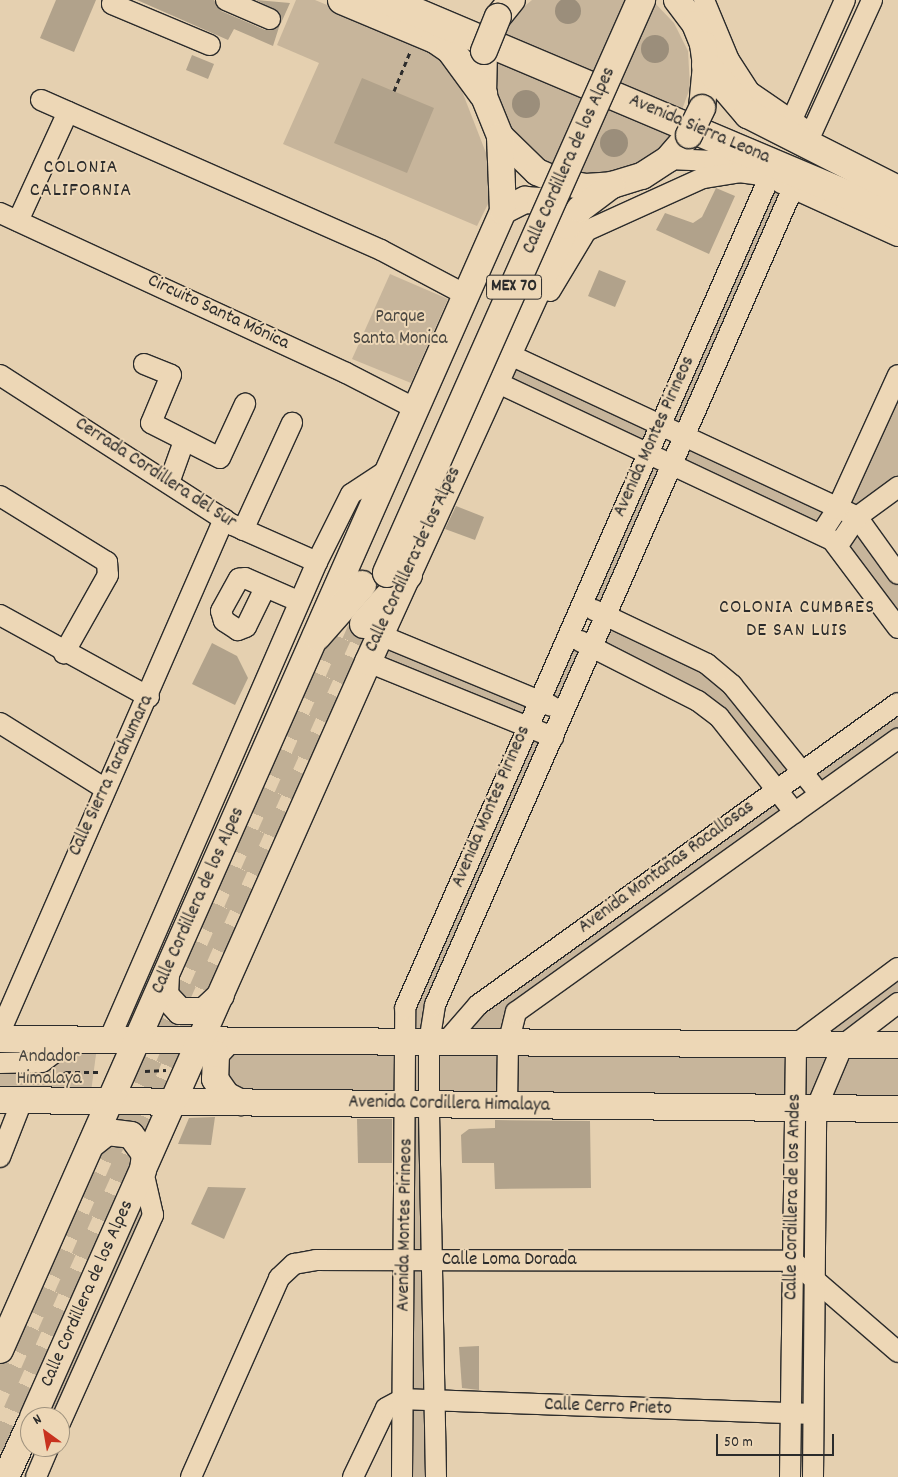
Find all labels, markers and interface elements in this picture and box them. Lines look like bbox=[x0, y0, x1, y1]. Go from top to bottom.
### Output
street label: Calle Cordillera de los Alpes bbox=[519, 64, 621, 258]
street label: Avenida Sierra Leona bbox=[625, 90, 773, 170]
district label: COLONIA CALIFORNIA bbox=[29, 157, 133, 204]
street label: Circuito Santa Mónica bbox=[144, 270, 292, 356]
road number: MEX 70 bbox=[485, 272, 543, 302]
park label: Parque Santa Monica bbox=[353, 307, 447, 351]
street label: Avenida Montes Pirineos bbox=[609, 353, 701, 521]
street label: Cerrada Cordillera del Sur bbox=[70, 413, 240, 535]
street label: Calle Cordillera de los Alpes bbox=[361, 464, 467, 656]
district label: COLONIA CUMBRES DE SAN LUIS bbox=[717, 596, 877, 643]
street label: Calle Sierra Tarahumara bbox=[65, 692, 159, 860]
street label: Avenida Montes Pirineos bbox=[448, 723, 536, 891]
street label: Avenida Montañas Rocallosas bbox=[575, 796, 759, 940]
street label: Calle Cordillera de los Alpes bbox=[148, 804, 250, 998]
park label: Andador Himalaya bbox=[16, 1047, 82, 1091]
street label: Avenida Cordillera Himalaya bbox=[348, 1092, 550, 1118]
street label: Calle Cordillera de los Andes bbox=[781, 1094, 807, 1300]
street label: Avenida Montes Pirineos bbox=[393, 1138, 419, 1312]
street label: Calle Cordillera de los Alpes bbox=[37, 1197, 139, 1391]
street label: Calle Loma Dorada bbox=[442, 1250, 576, 1272]
street label: Calle Cerro Prieto bbox=[544, 1394, 672, 1422]
north arrow bbox=[20, 1407, 70, 1457]
text: N bbox=[29, 1410, 46, 1430]
scale bar bbox=[718, 1424, 836, 1456]
text: 50 m bbox=[724, 1432, 753, 1454]

